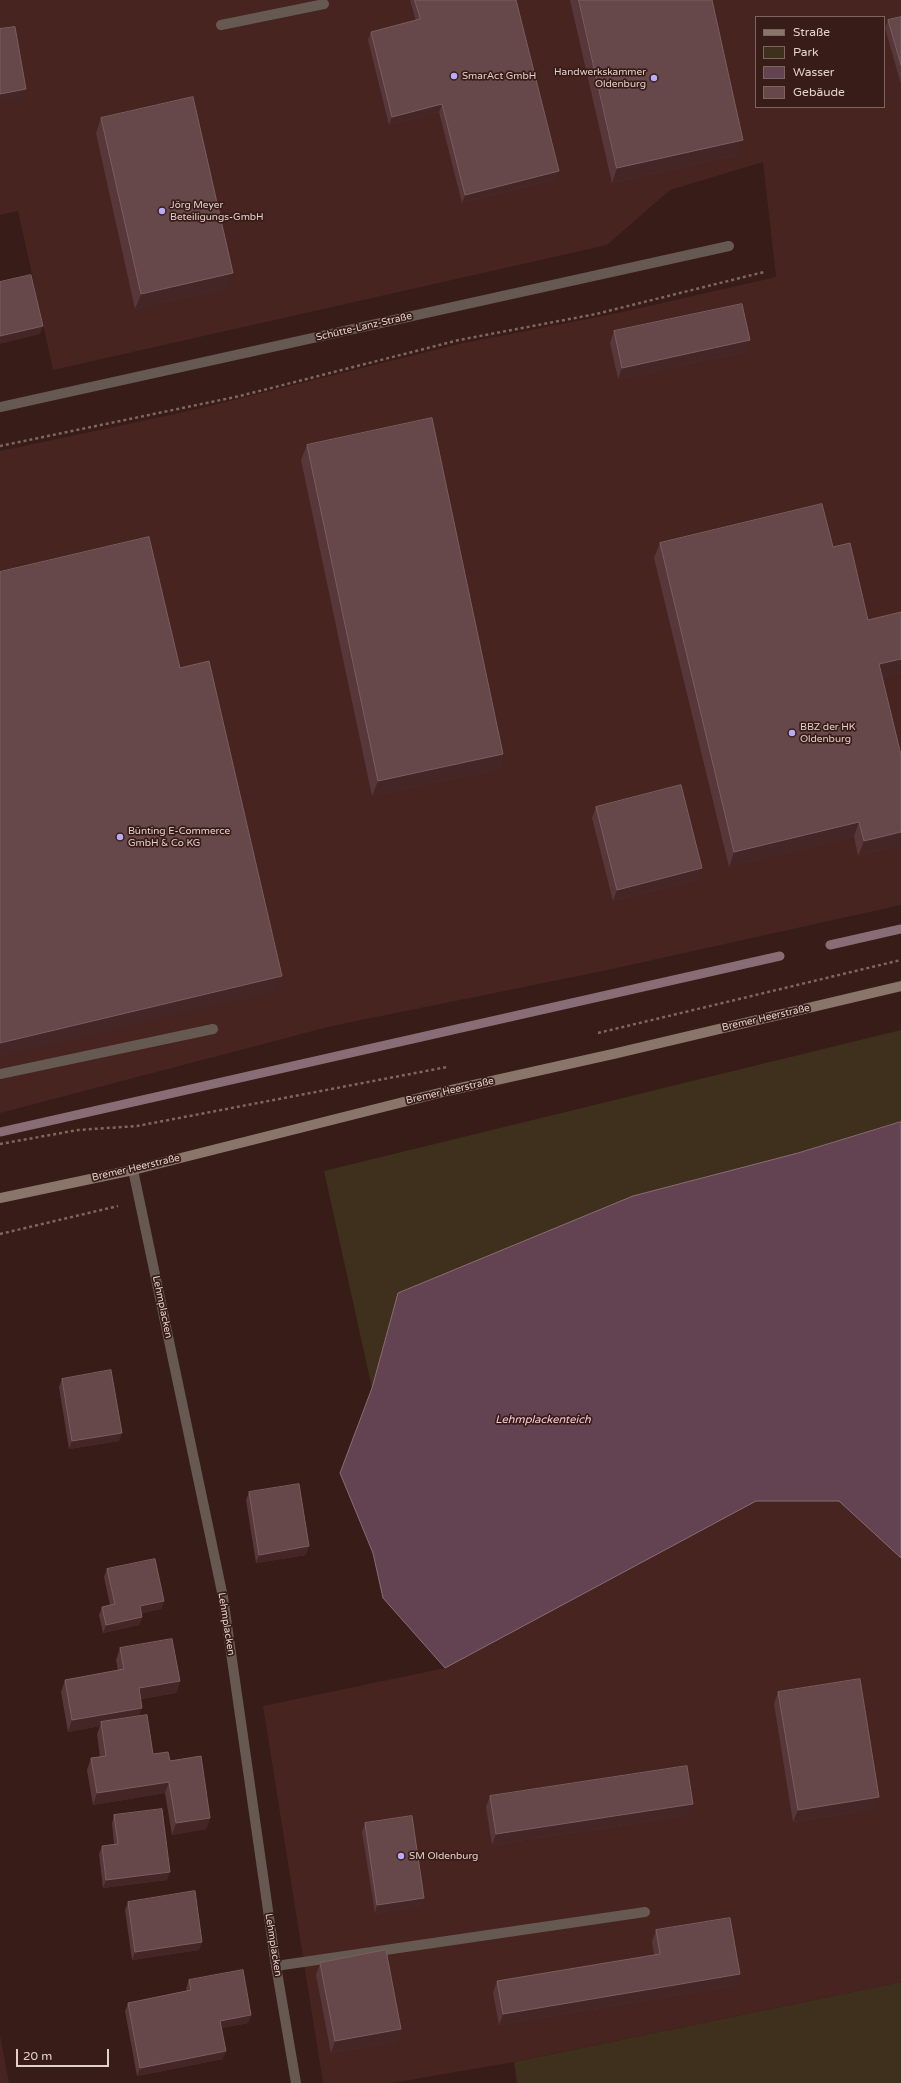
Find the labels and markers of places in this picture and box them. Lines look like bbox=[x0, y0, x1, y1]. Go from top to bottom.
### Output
place label: Handwerkskammer Oldenburg bbox=[554, 66, 646, 90]
place label: SmarAct GmbH bbox=[462, 70, 536, 82]
marker: SmarAct GmbH bbox=[449, 71, 459, 81]
marker: Handwerkskammer Oldenburg bbox=[649, 73, 659, 83]
place label: Jörg Meyer Beteiligungs-GmbH bbox=[170, 199, 264, 222]
marker: Jörg Meyer Beteiligungs-GmbH bbox=[157, 206, 167, 216]
place label: BBZ der HK Oldenburg bbox=[800, 721, 855, 744]
marker: BBZ der HK Oldenburg bbox=[787, 728, 797, 738]
place label: Bünting E-Commerce GmbH & Co KG bbox=[128, 825, 230, 848]
marker: Bünting E-Commerce GmbH & Co KG bbox=[115, 832, 125, 842]
place label: SM Oldenburg bbox=[409, 1850, 478, 1862]
marker: SM Oldenburg bbox=[396, 1851, 406, 1861]

